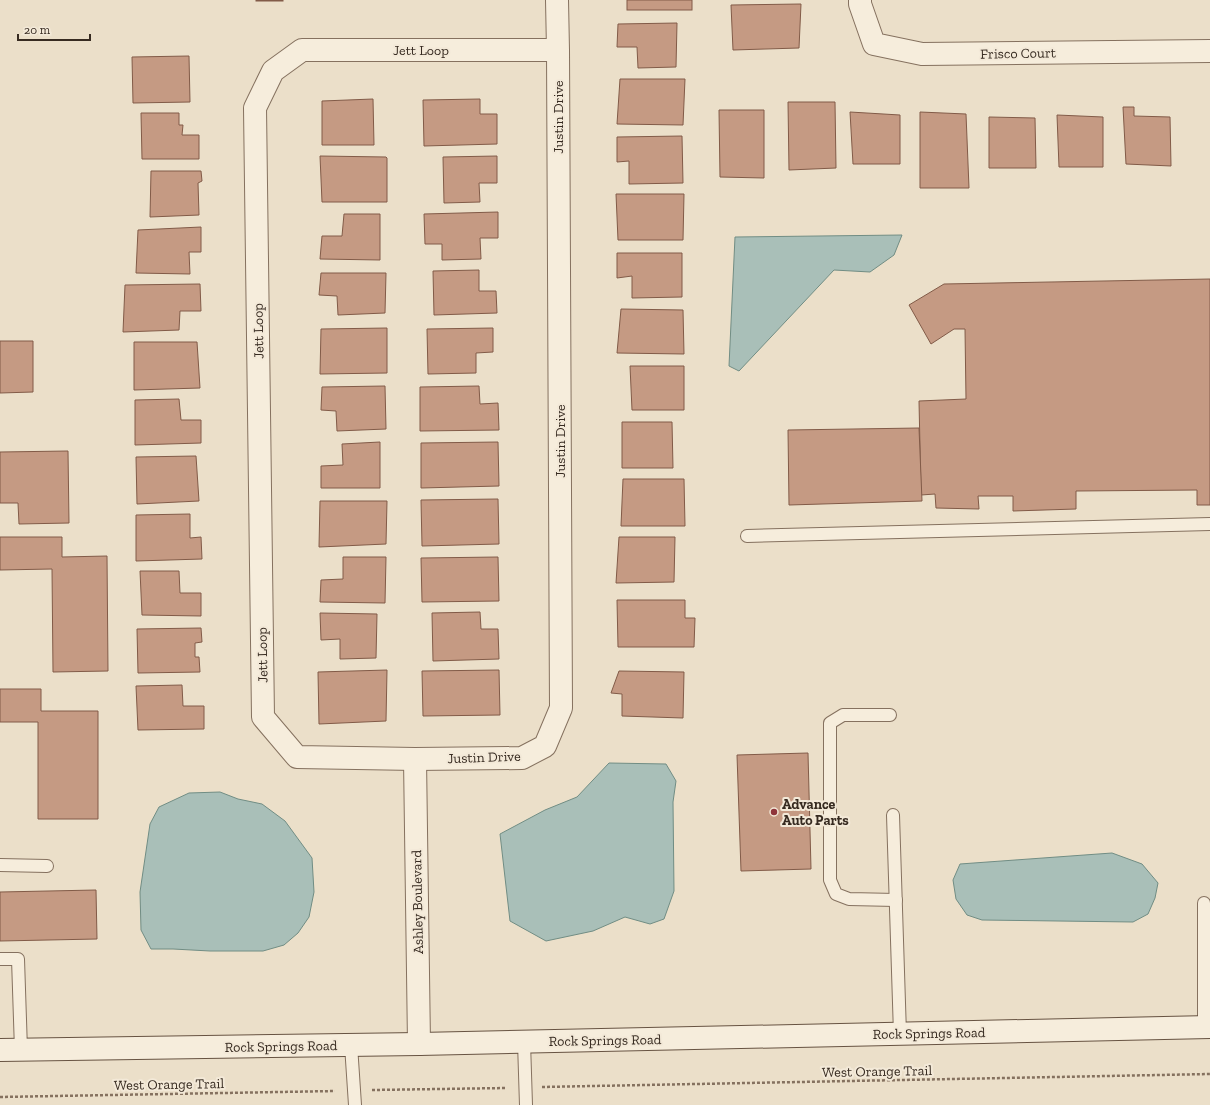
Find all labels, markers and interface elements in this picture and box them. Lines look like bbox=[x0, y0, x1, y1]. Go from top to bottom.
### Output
scale bar bbox=[18, 16, 90, 42]
text: 20 m bbox=[24, 23, 51, 37]
street label: Jett Loop bbox=[393, 42, 449, 59]
street label: Frisco Court bbox=[980, 44, 1057, 63]
street label: Justin Drive bbox=[550, 80, 567, 154]
street label: Jett Loop bbox=[250, 303, 267, 359]
street label: Justin Drive bbox=[552, 404, 569, 478]
street label: Jett Loop bbox=[254, 627, 271, 683]
street label: Justin Drive bbox=[447, 748, 521, 767]
place label: Advance Auto Parts bbox=[782, 796, 849, 829]
marker: Advance Auto Parts bbox=[769, 807, 779, 817]
street label: Ashley Boulevard bbox=[408, 849, 427, 954]
street label: Rock Springs Road bbox=[873, 1024, 986, 1043]
street label: Rock Springs Road bbox=[549, 1031, 662, 1050]
street label: Rock Springs Road bbox=[225, 1037, 338, 1056]
street label: West Orange Trail bbox=[822, 1062, 933, 1081]
street label: West Orange Trail bbox=[114, 1075, 225, 1094]

